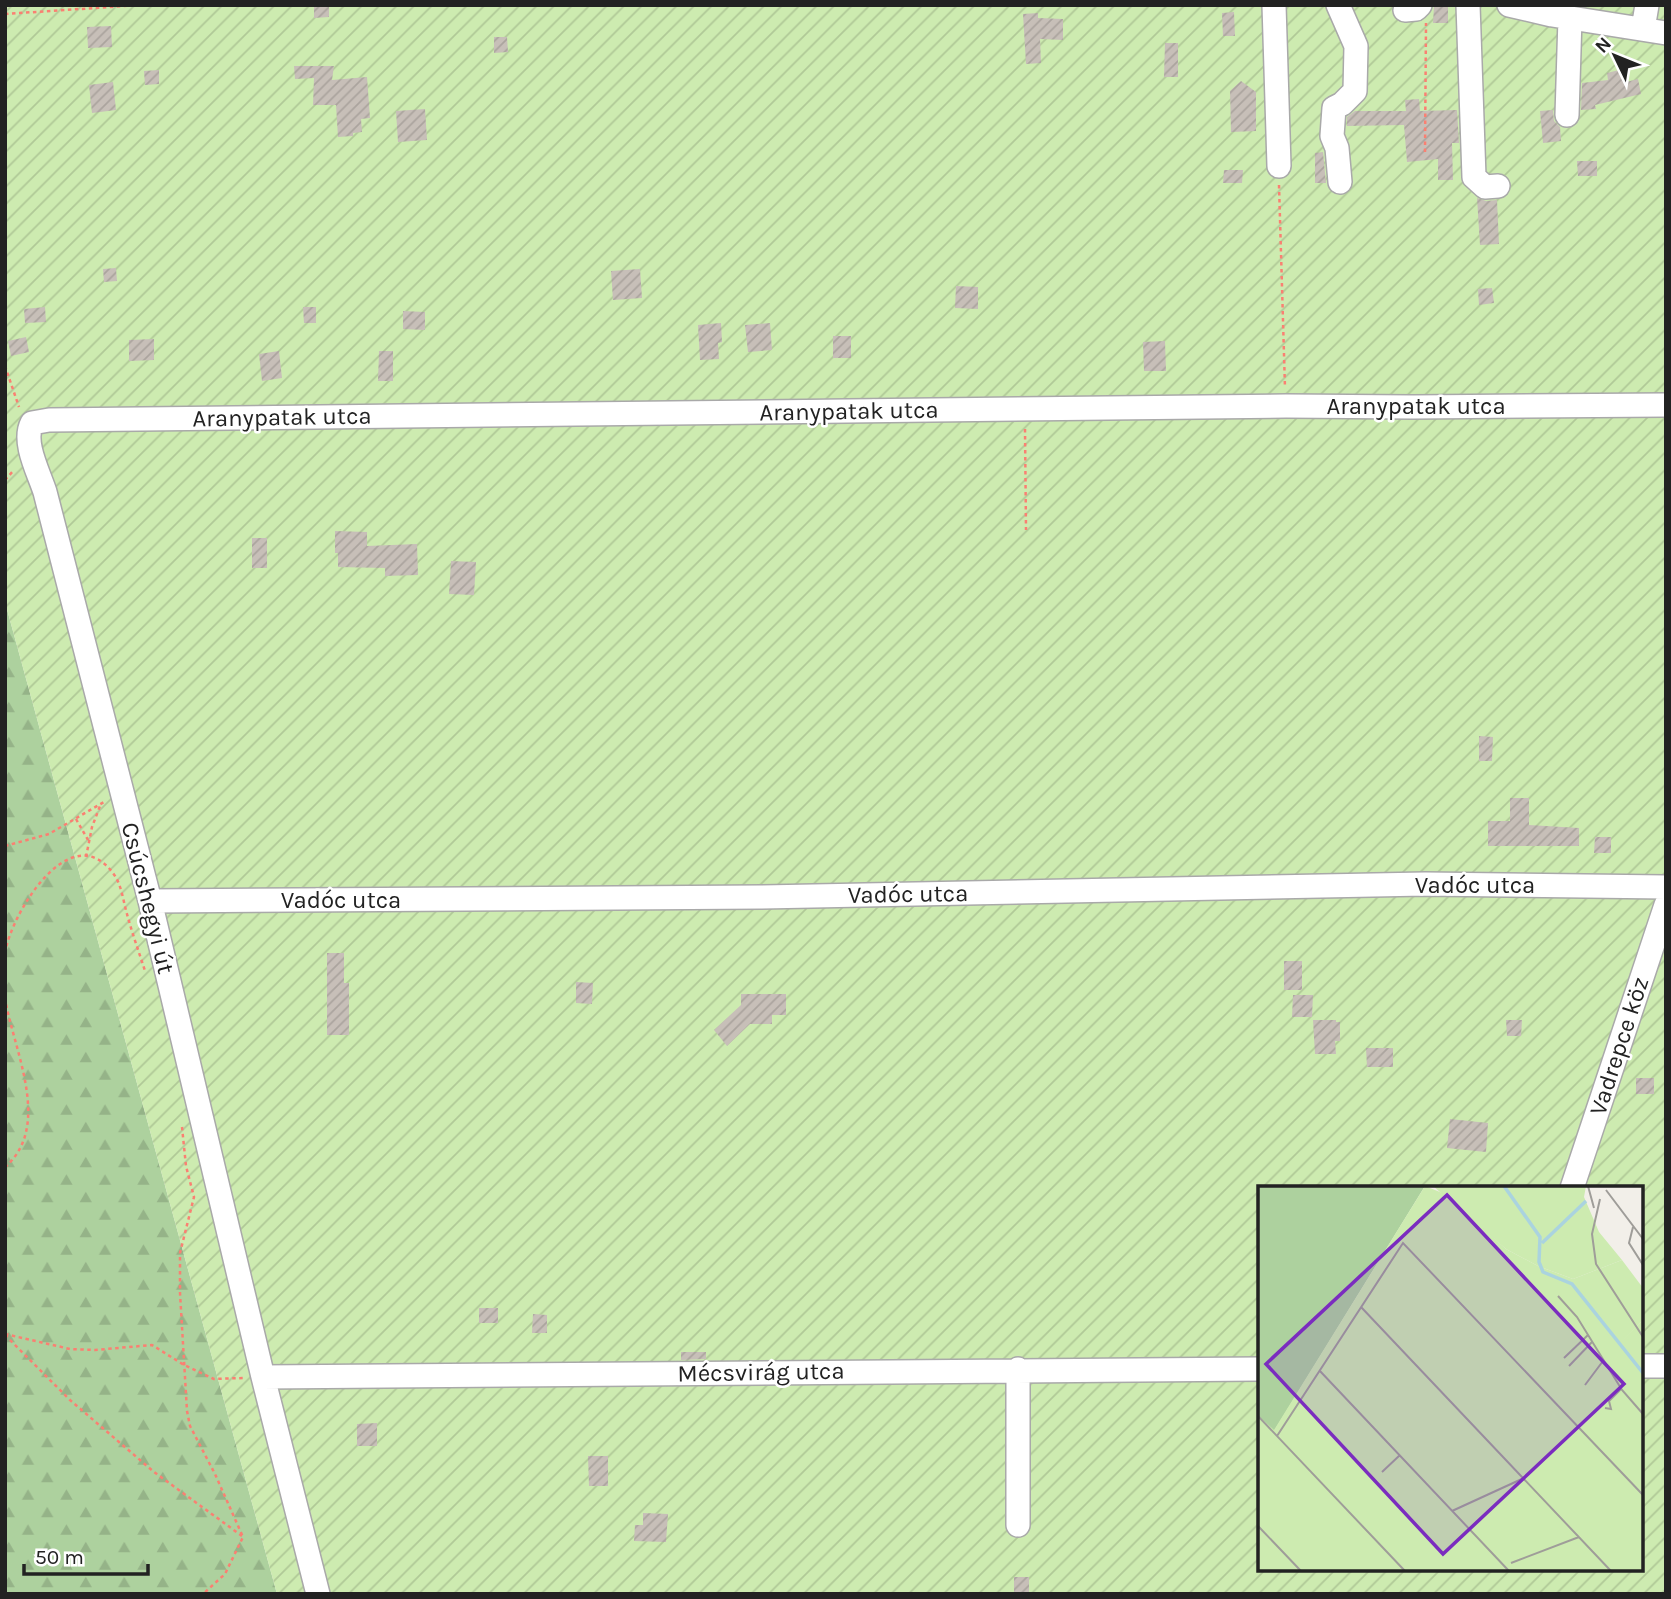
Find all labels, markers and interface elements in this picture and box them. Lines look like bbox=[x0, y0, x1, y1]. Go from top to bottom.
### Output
north arrow bbox=[1580, 21, 1650, 91]
text: N bbox=[1591, 33, 1616, 58]
street label: Aranypatak utca bbox=[1326, 392, 1506, 420]
street label: Aranypatak utca bbox=[759, 395, 939, 427]
street label: Aranypatak utca bbox=[192, 401, 372, 433]
street label: Csúcshegyi út bbox=[116, 819, 180, 977]
street label: Vadóc utca bbox=[1415, 871, 1535, 899]
street label: Vadóc utca bbox=[847, 879, 969, 909]
street label: Vadóc utca bbox=[281, 886, 401, 914]
street label: Vadrepce köz bbox=[1583, 973, 1655, 1119]
inset map bbox=[1258, 1186, 1643, 1571]
street label: Mécsvirág utca bbox=[677, 1357, 845, 1387]
scale bar bbox=[24, 1532, 149, 1576]
text: 50 m bbox=[35, 1545, 84, 1569]

